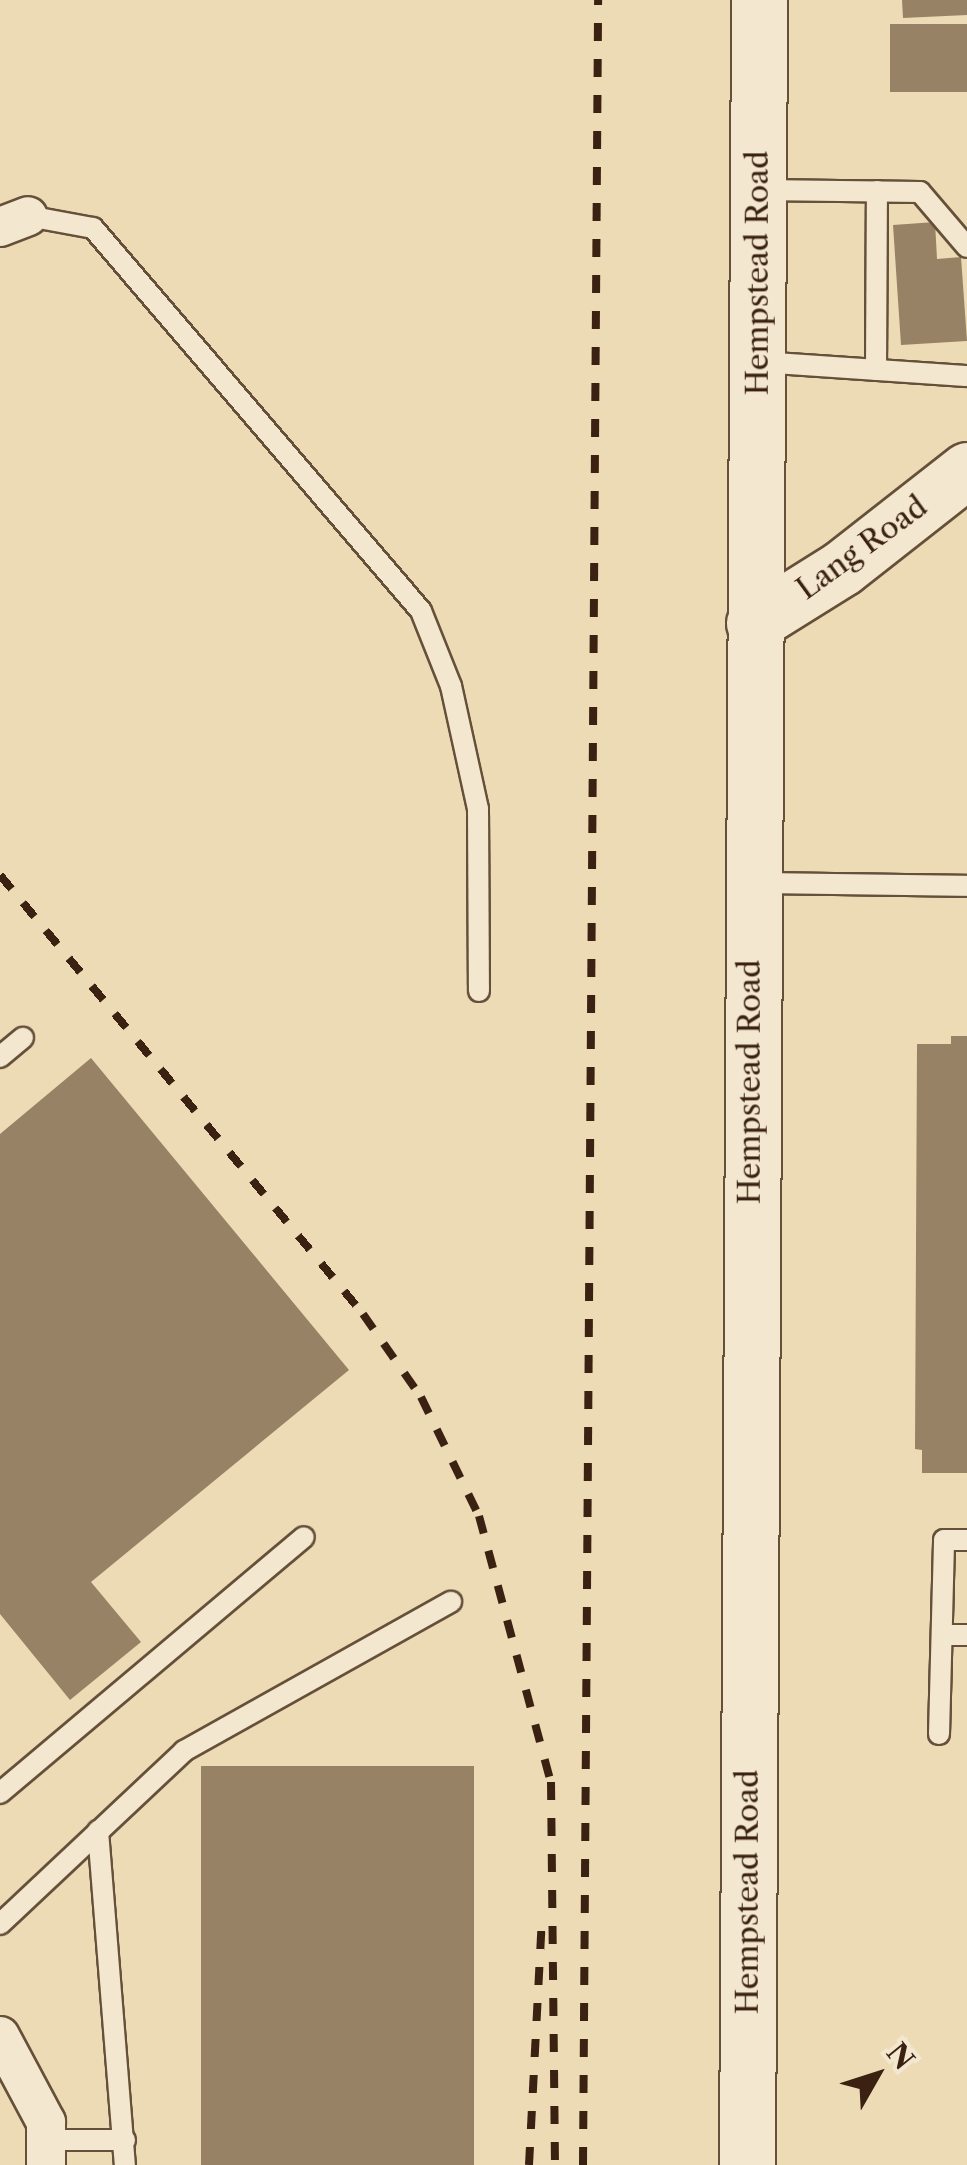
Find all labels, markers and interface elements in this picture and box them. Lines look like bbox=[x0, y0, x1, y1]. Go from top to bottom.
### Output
street label: Hempstead Road bbox=[740, 151, 776, 395]
street label: Lang Road bbox=[790, 489, 934, 607]
street label: Hempstead Road bbox=[732, 960, 768, 1204]
street label: Hempstead Road bbox=[730, 1770, 766, 2014]
north arrow bbox=[827, 2025, 927, 2125]
text: N bbox=[879, 2036, 921, 2076]

